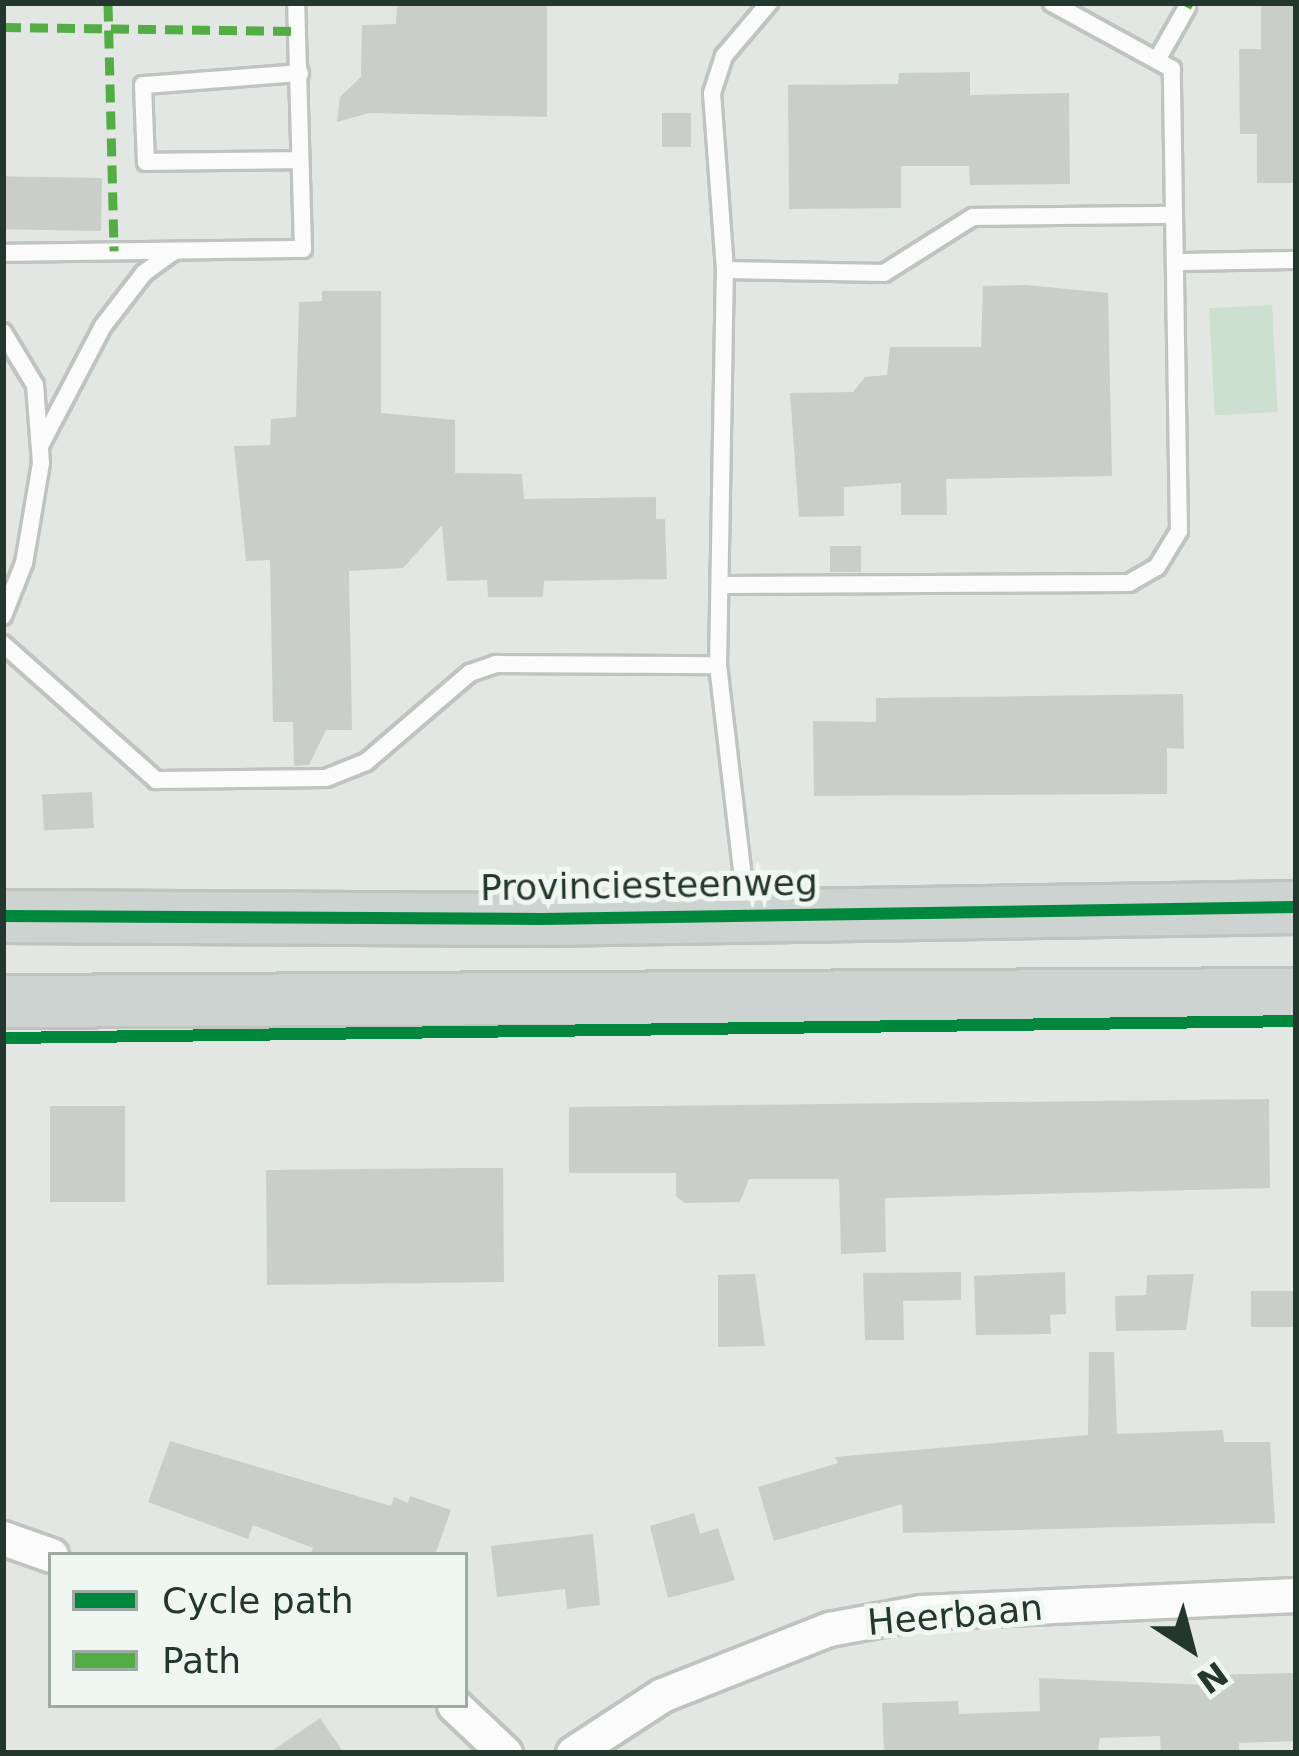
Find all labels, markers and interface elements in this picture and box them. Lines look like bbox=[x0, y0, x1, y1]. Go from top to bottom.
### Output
street label: Provinciesteenweg bbox=[480, 860, 818, 910]
legend bbox=[48, 1552, 468, 1708]
text: Cycle path bbox=[162, 1580, 354, 1621]
street label: Heerbaan bbox=[865, 1586, 1045, 1644]
north arrow bbox=[1131, 1588, 1251, 1708]
text: Path bbox=[162, 1640, 241, 1681]
text: N bbox=[1190, 1654, 1235, 1701]

